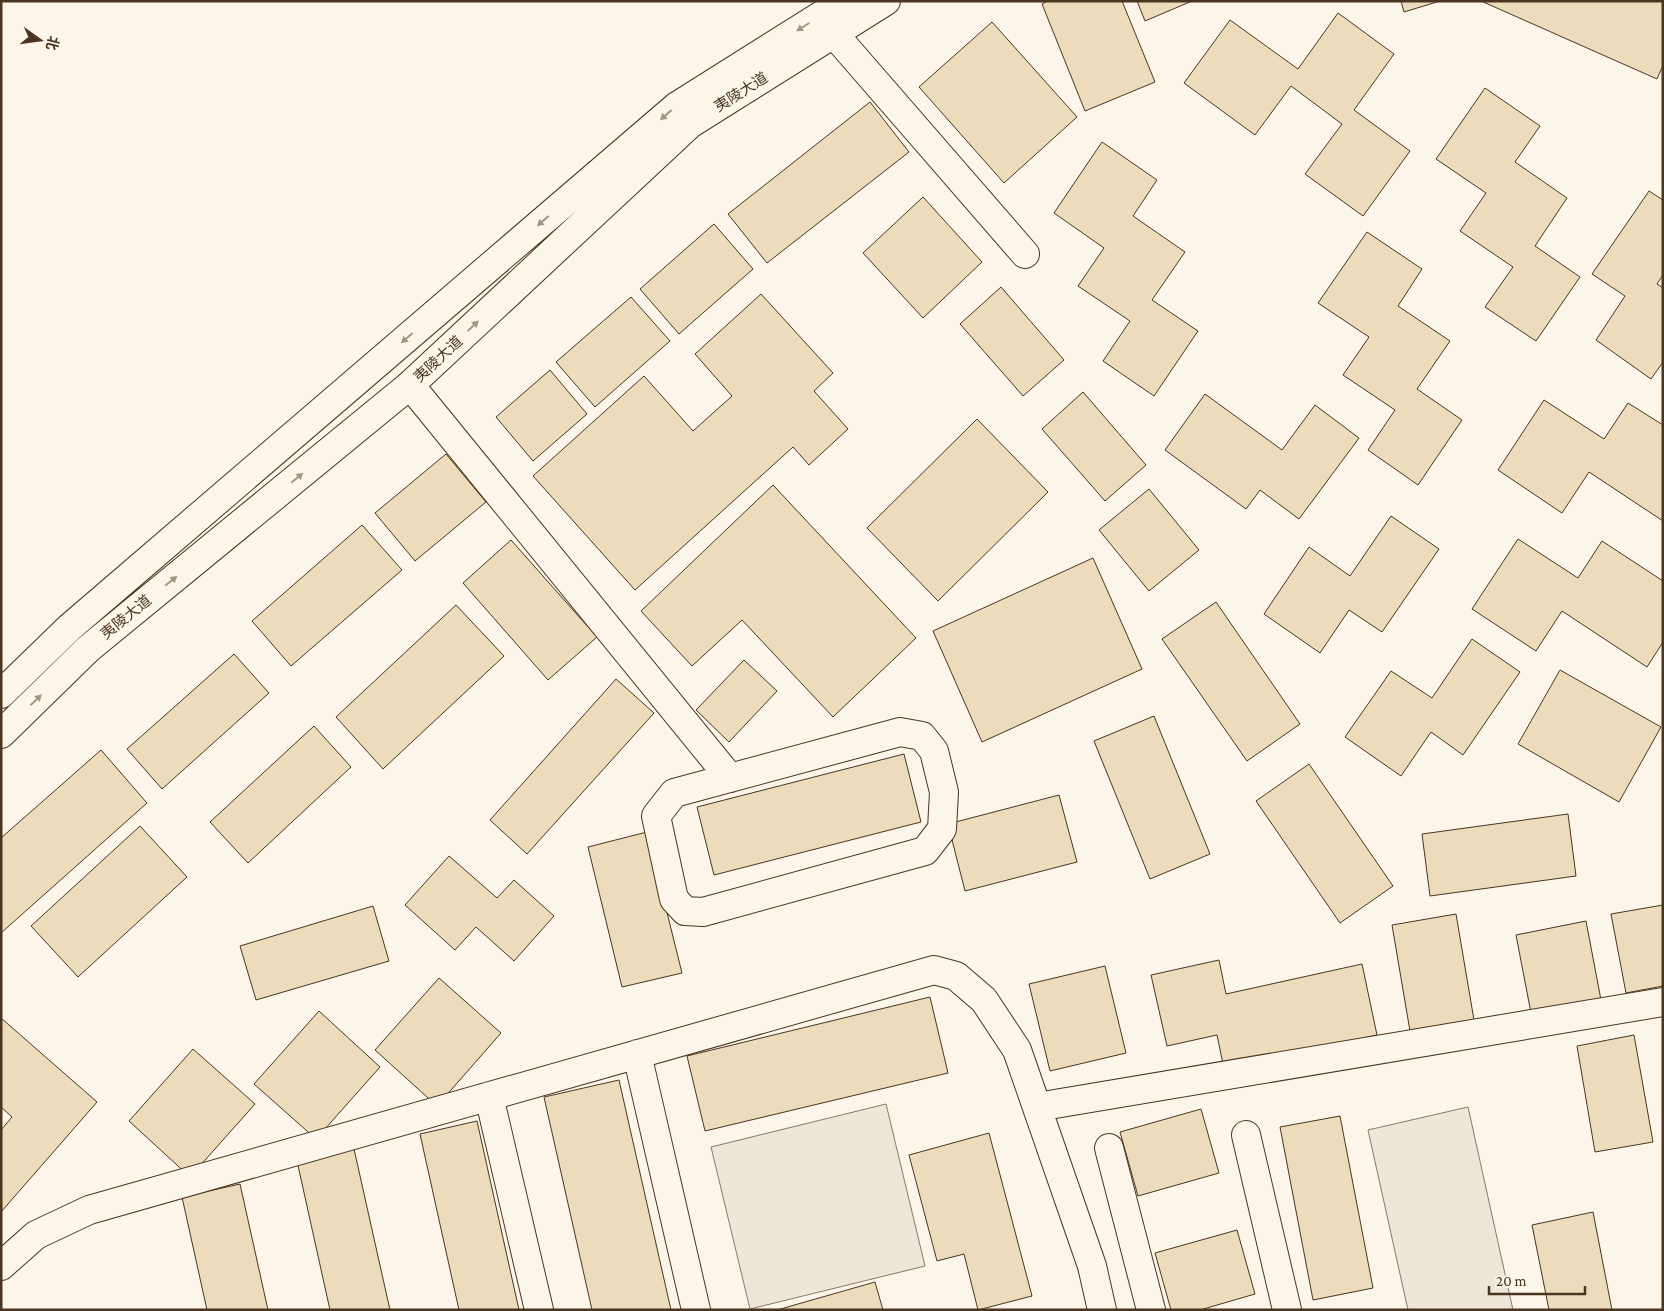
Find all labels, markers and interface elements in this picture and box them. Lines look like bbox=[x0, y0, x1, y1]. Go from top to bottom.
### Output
north arrow bbox=[15, 15, 65, 65]
one-way arrow bbox=[796, 23, 810, 32]
text: 北 bbox=[43, 34, 62, 52]
street label: 夷陵大道 bbox=[711, 69, 771, 115]
one-way arrow bbox=[661, 109, 673, 121]
one-way arrow bbox=[538, 215, 550, 227]
one-way arrow bbox=[467, 320, 479, 332]
one-way arrow bbox=[400, 333, 413, 344]
street label: 夷陵大道 bbox=[411, 333, 465, 385]
one-way arrow bbox=[290, 472, 303, 483]
one-way arrow bbox=[164, 575, 177, 586]
street label: 夷陵大道 bbox=[98, 592, 154, 642]
one-way arrow bbox=[30, 694, 42, 706]
scale bar bbox=[1489, 1264, 1585, 1296]
text: 20 m bbox=[1496, 1273, 1527, 1289]

